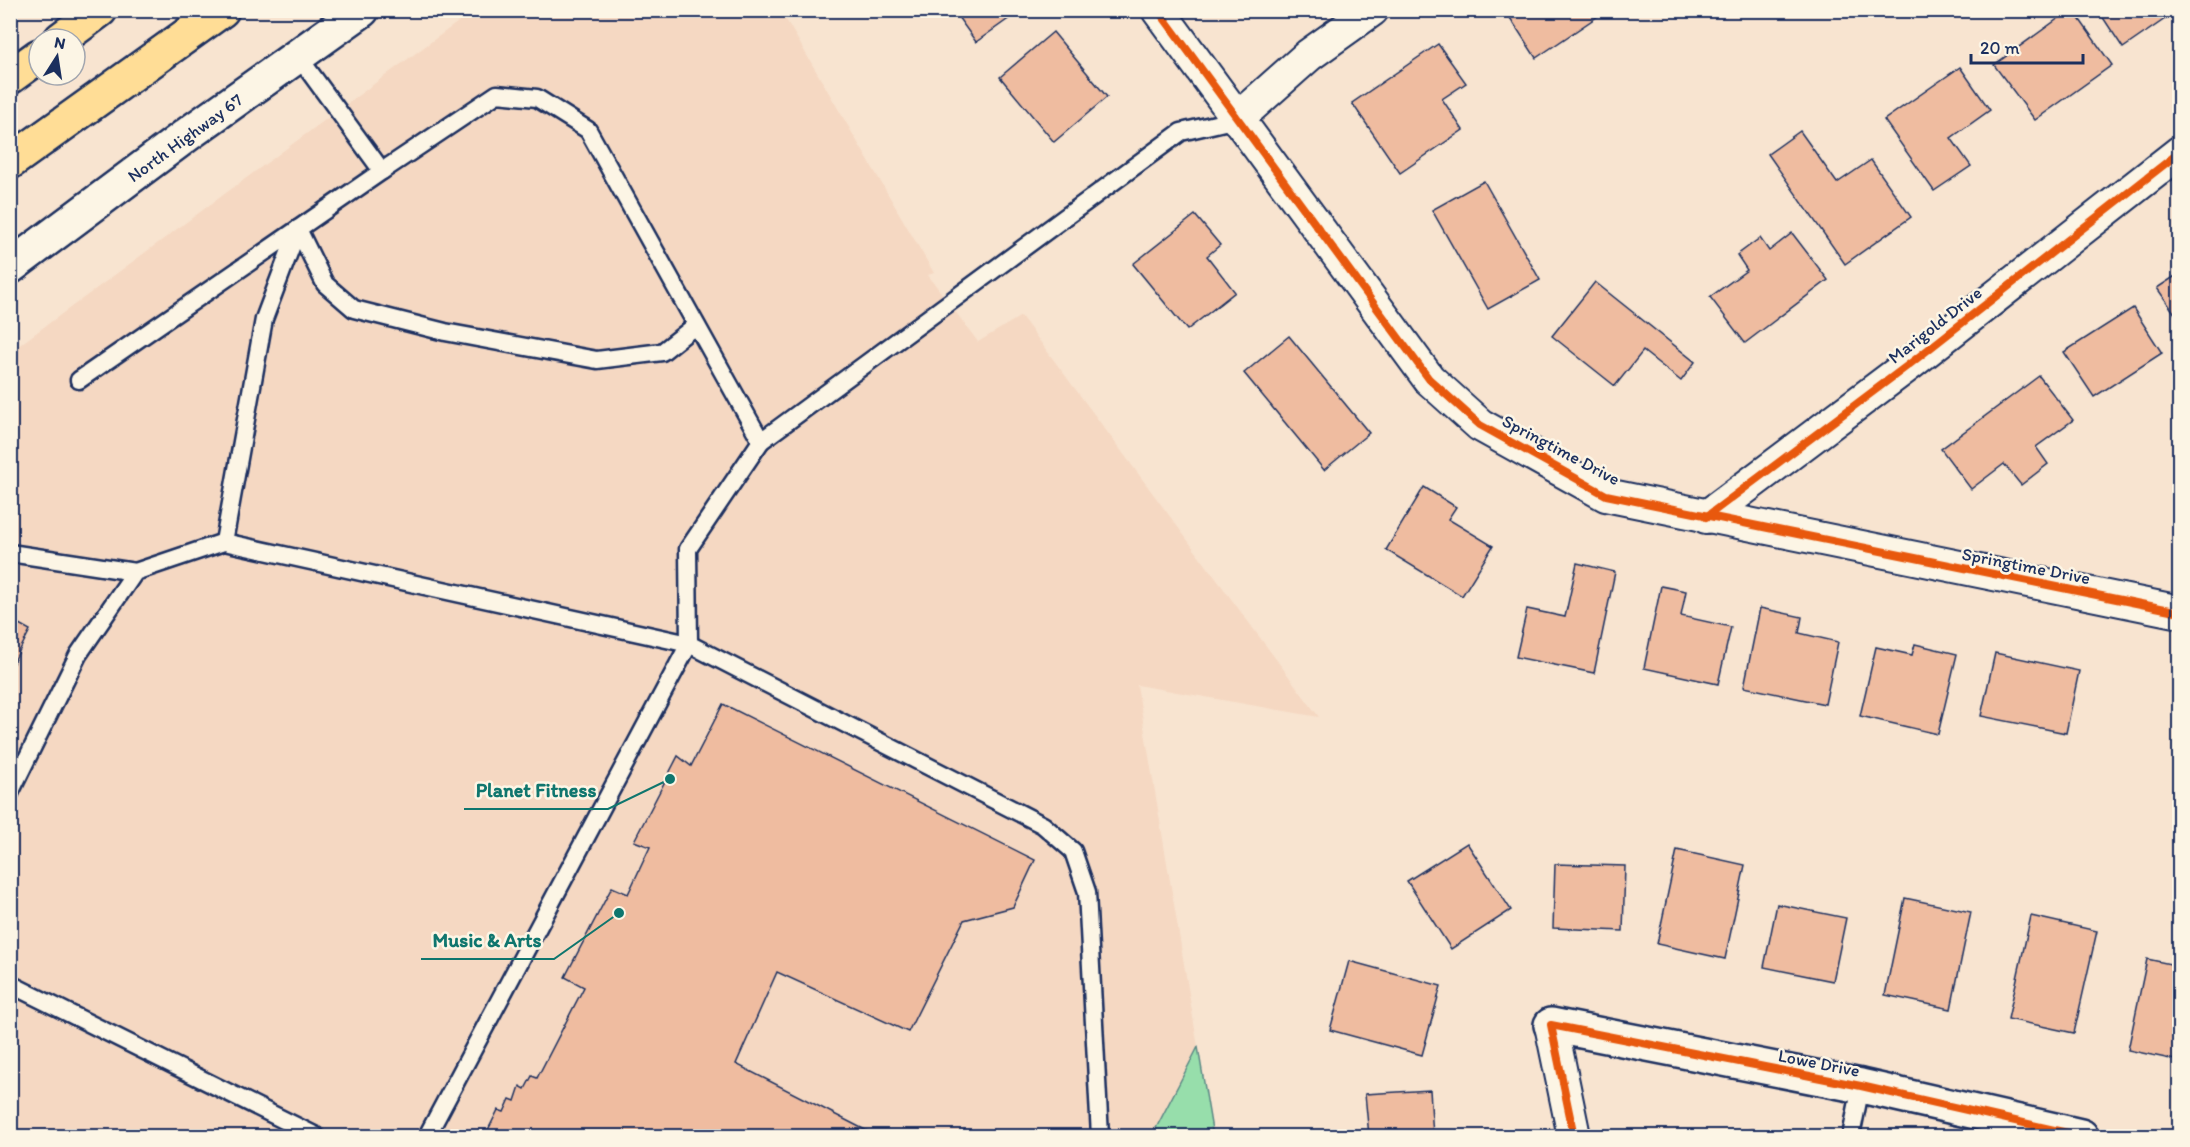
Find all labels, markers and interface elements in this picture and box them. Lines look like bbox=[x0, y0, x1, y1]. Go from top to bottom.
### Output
north arrow bbox=[27, 27, 87, 87]
scale bar bbox=[1971, 27, 2084, 65]
text: N bbox=[53, 32, 67, 53]
text: 20 m bbox=[1980, 37, 2020, 59]
street label: North Highway 67 bbox=[123, 89, 247, 187]
street label: Marigold Drive bbox=[1884, 282, 1986, 368]
street label: Springtime Drive bbox=[1498, 410, 1624, 490]
street label: Springtime Drive bbox=[1960, 543, 2092, 589]
callout: Planet Fitness bbox=[464, 771, 608, 809]
text: Planet Fitness bbox=[476, 778, 596, 802]
callout: Music & Arts bbox=[421, 921, 554, 959]
text: Music & Arts bbox=[433, 928, 542, 952]
street label: Lowe Drive bbox=[1776, 1044, 1862, 1082]

